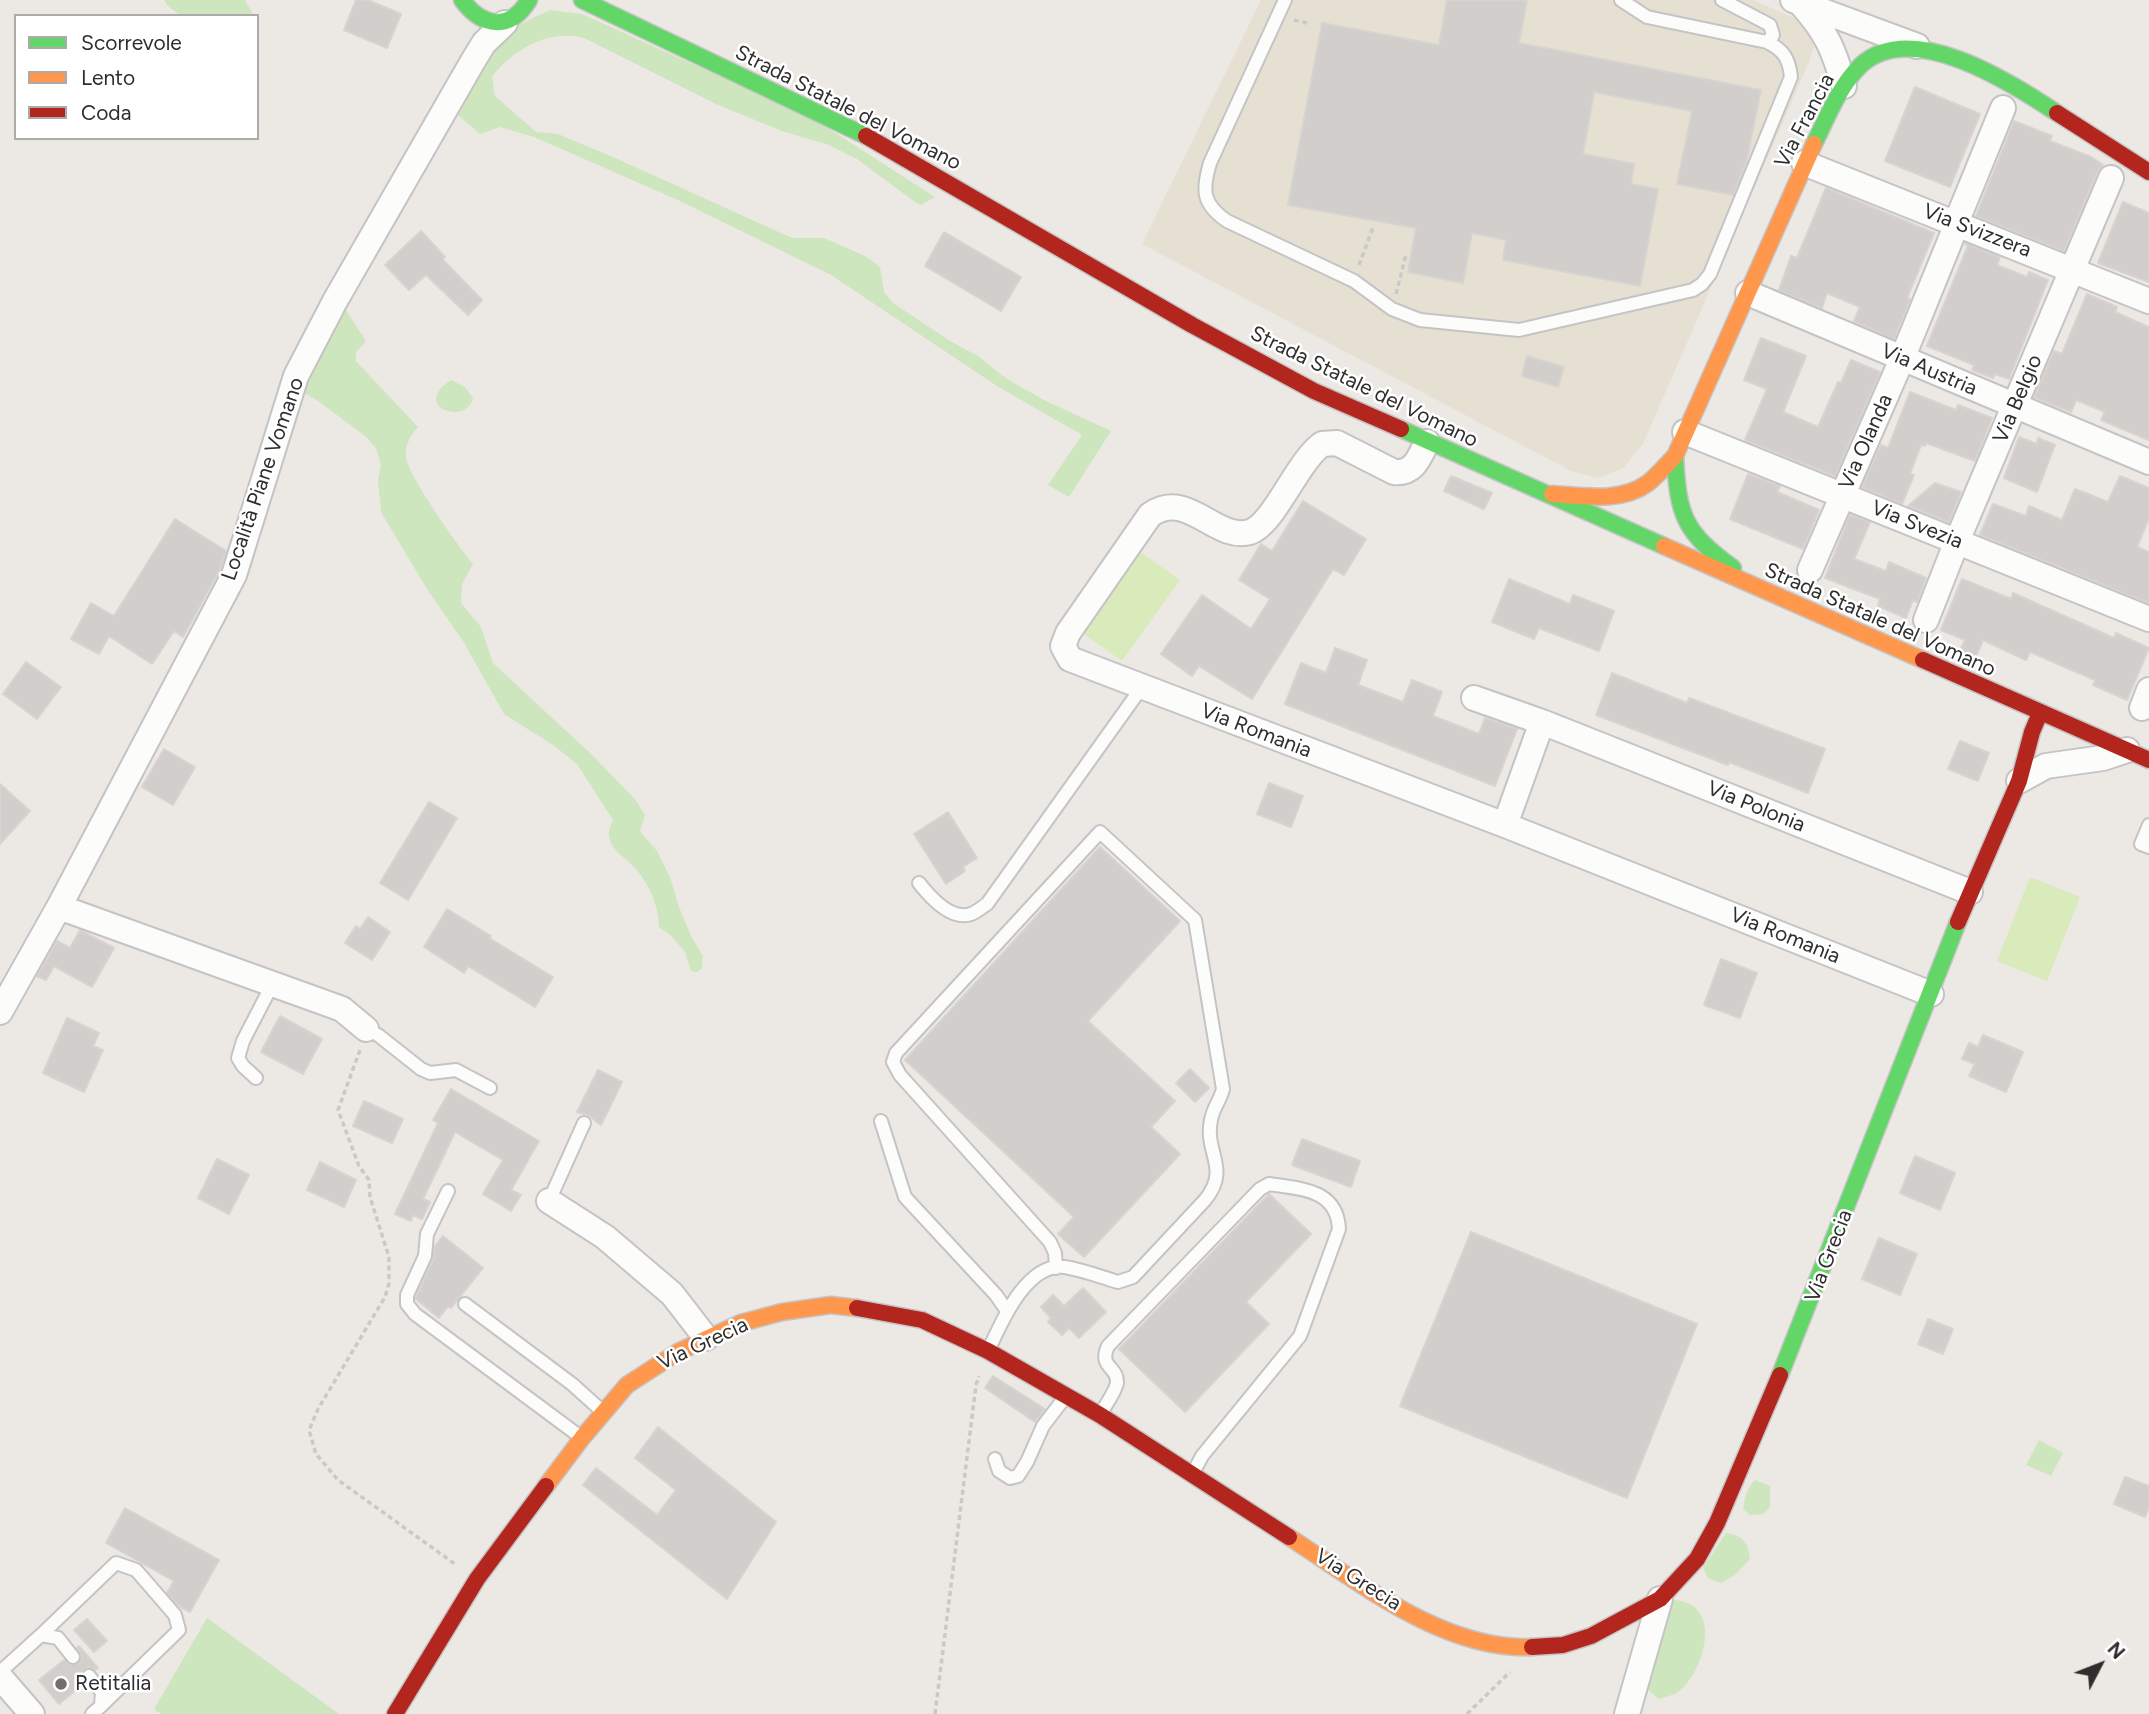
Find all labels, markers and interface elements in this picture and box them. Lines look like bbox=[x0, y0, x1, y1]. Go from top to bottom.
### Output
legend bbox=[14, 14, 259, 140]
text: Scorrevole bbox=[81, 30, 182, 55]
street label: Strada Statale del Vomano bbox=[731, 40, 965, 176]
text: Lento bbox=[81, 65, 135, 90]
street label: Via Francia bbox=[1770, 70, 1840, 172]
text: Coda bbox=[81, 100, 131, 125]
street label: Via Svizzera bbox=[1919, 199, 2035, 263]
street label: Strada Statale del Vomano bbox=[1246, 321, 1482, 453]
street label: Via Austria bbox=[1877, 339, 1981, 401]
street label: Via Belgio bbox=[1988, 351, 2048, 447]
street label: Località Piane Vomano bbox=[216, 374, 310, 584]
street label: Via Olanda bbox=[1834, 390, 1898, 494]
street label: Via Svezia bbox=[1868, 495, 1966, 555]
street label: Strada Statale del Vomano bbox=[1761, 558, 1999, 682]
street label: Via Romania bbox=[1197, 698, 1315, 764]
street label: Via Polonia bbox=[1703, 776, 1809, 838]
street label: Via Romania bbox=[1726, 902, 1844, 970]
street label: Via Grecia bbox=[1800, 1206, 1858, 1306]
street label: Via Grecia bbox=[654, 1312, 752, 1376]
street label: Via Grecia bbox=[1310, 1544, 1406, 1616]
north arrow bbox=[2065, 1630, 2135, 1700]
text: N bbox=[2103, 1637, 2129, 1664]
place label: Retitalia bbox=[75, 1671, 151, 1697]
marker: Retitalia bbox=[53, 1676, 69, 1692]

